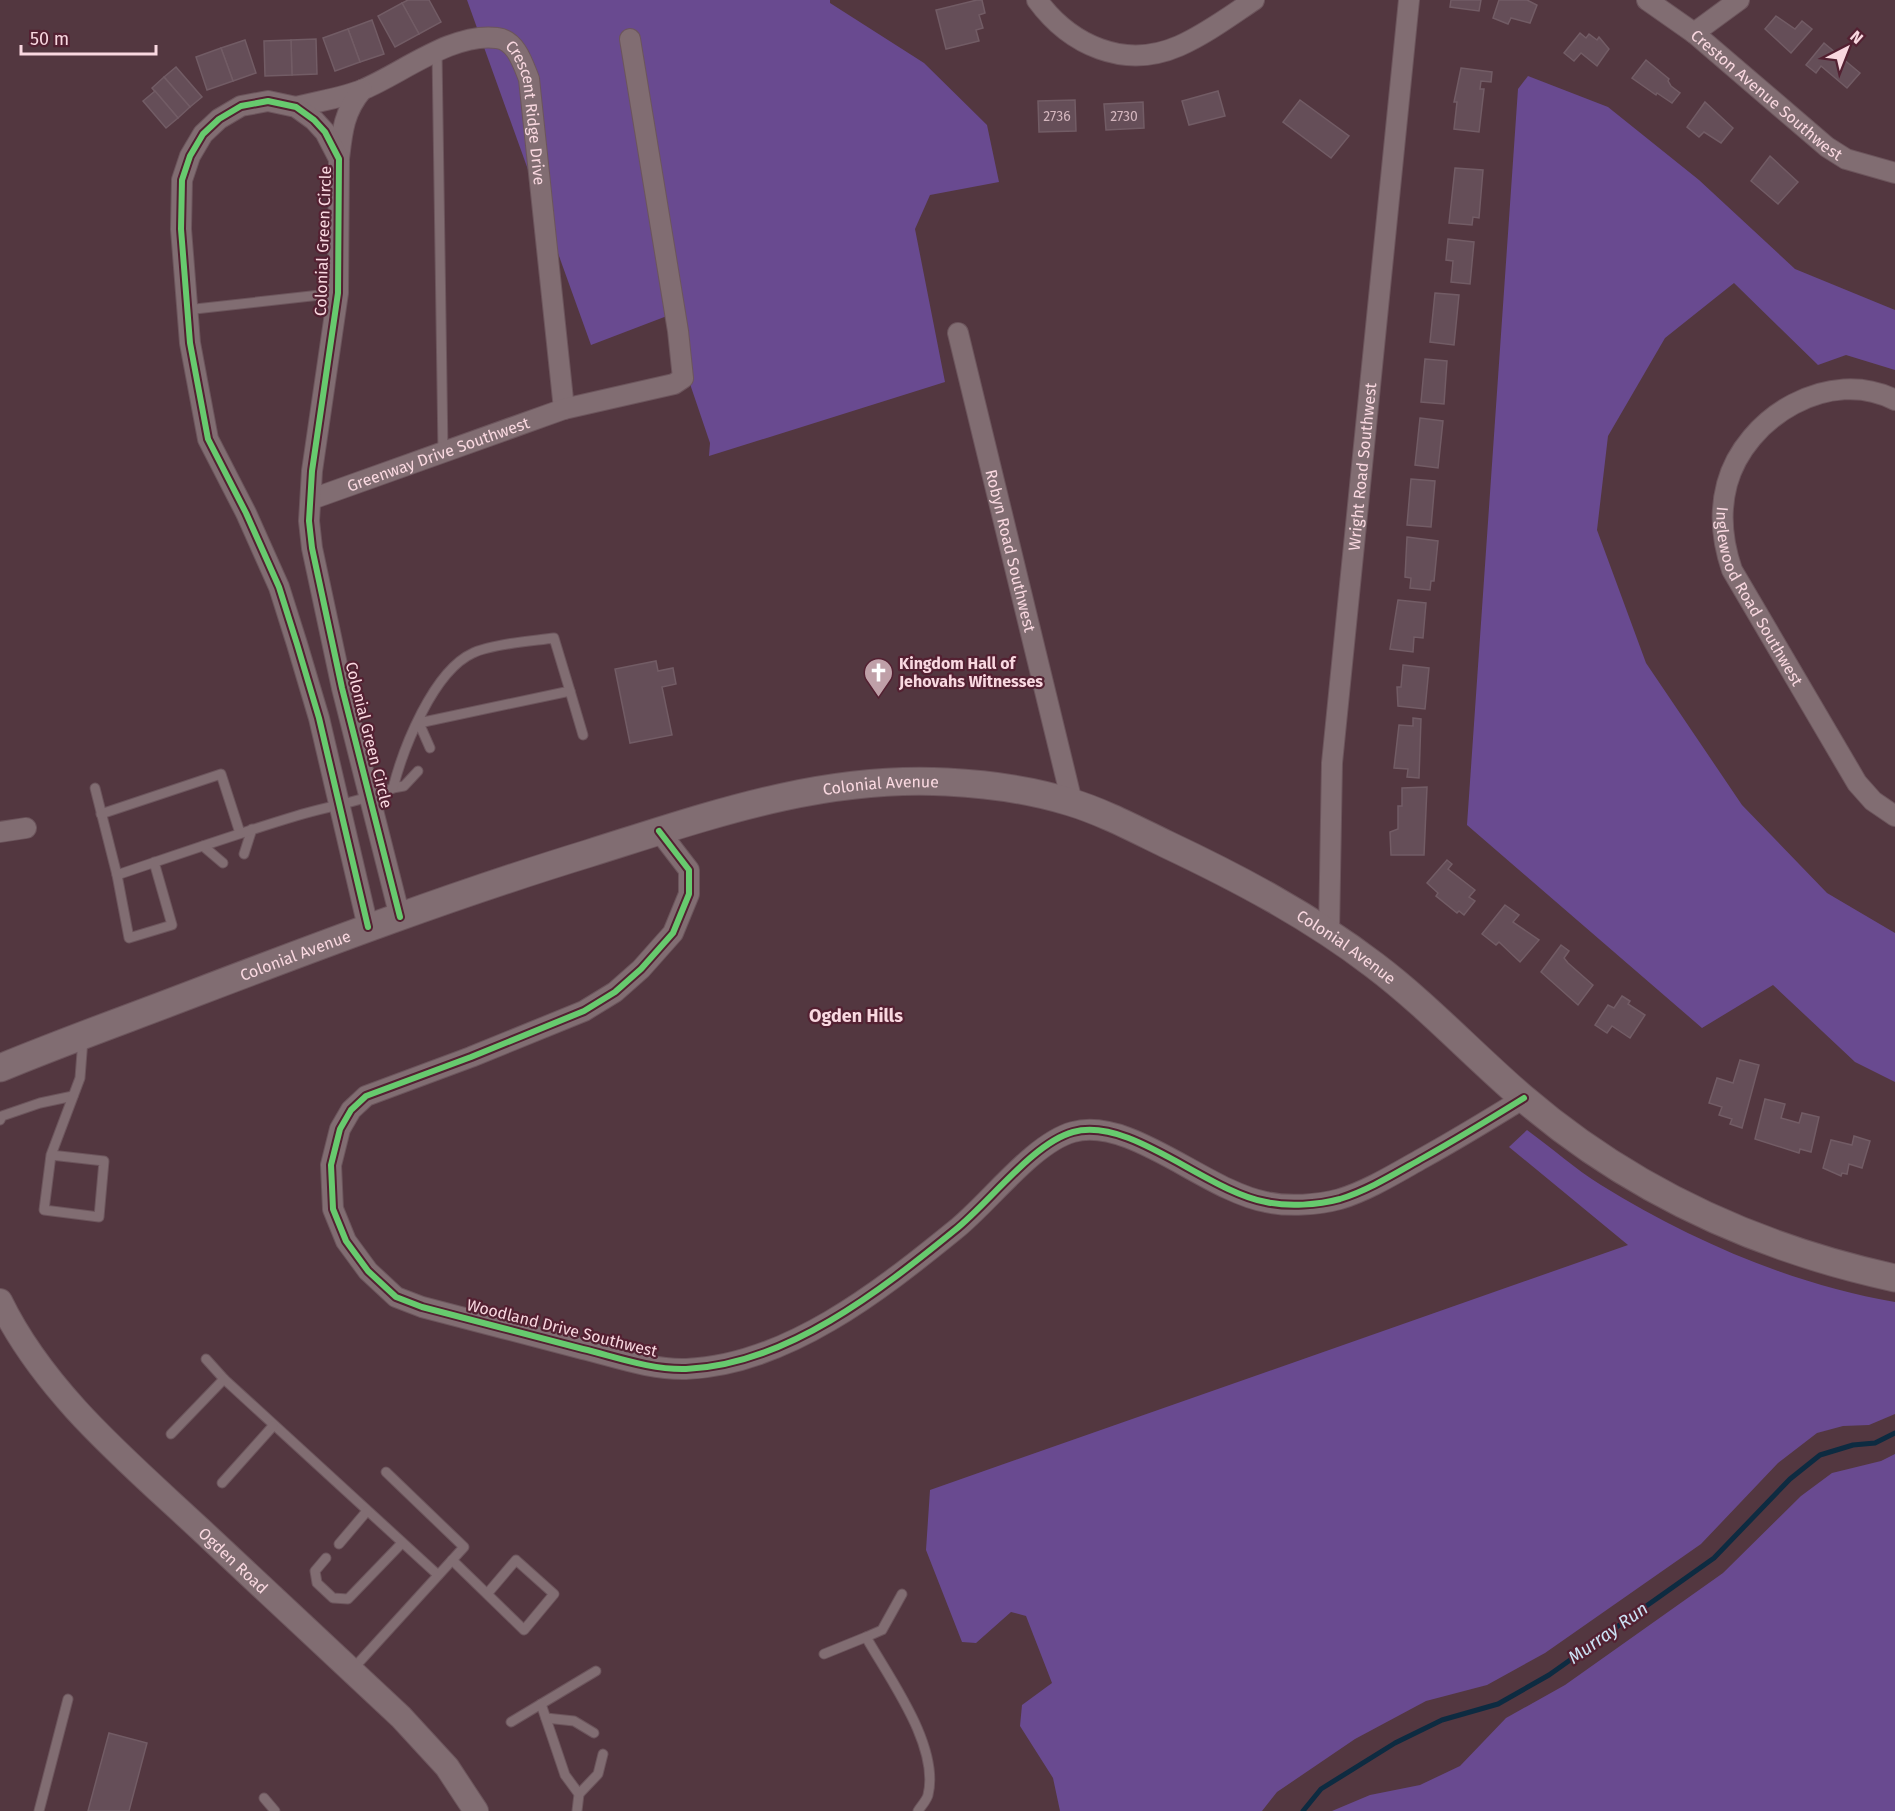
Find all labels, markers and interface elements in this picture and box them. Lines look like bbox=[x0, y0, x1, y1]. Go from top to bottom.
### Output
scale bar bbox=[21, 18, 156, 56]
north arrow bbox=[1817, 18, 1877, 78]
street label: Creston Avenue Southwest bbox=[1687, 25, 1846, 164]
text: N bbox=[1846, 27, 1867, 48]
text: 50 m bbox=[30, 28, 69, 50]
street label: Crescent Ridge Drive bbox=[502, 36, 550, 186]
house number: 2736 bbox=[1043, 108, 1071, 125]
house number: 2730 bbox=[1110, 108, 1138, 125]
street label: Colonial Green Circle bbox=[311, 166, 335, 316]
street label: Wright Road Southwest bbox=[1344, 381, 1380, 551]
street label: Greenway Drive Southwest bbox=[344, 413, 532, 495]
street label: Robyn Road Southwest bbox=[982, 467, 1040, 634]
street label: Inglewood Road Southwest bbox=[1713, 506, 1807, 689]
place label: Kingdom Hall of Jehovahs Witnesses bbox=[898, 654, 1043, 691]
church icon: Kingdom Hall of Jehovahs Witnesses bbox=[862, 656, 894, 698]
street label: Colonial Green Circle bbox=[342, 660, 396, 810]
street label: Colonial Avenue bbox=[821, 772, 939, 799]
street label: Colonial Avenue bbox=[1293, 906, 1400, 988]
street label: Colonial Avenue bbox=[237, 926, 353, 984]
district label: Ogden Hills bbox=[809, 1005, 903, 1027]
street label: Woodland Drive Southwest bbox=[465, 1295, 659, 1361]
street label: Ogden Road bbox=[195, 1523, 272, 1597]
water label: Murray Run bbox=[1564, 1597, 1652, 1669]

